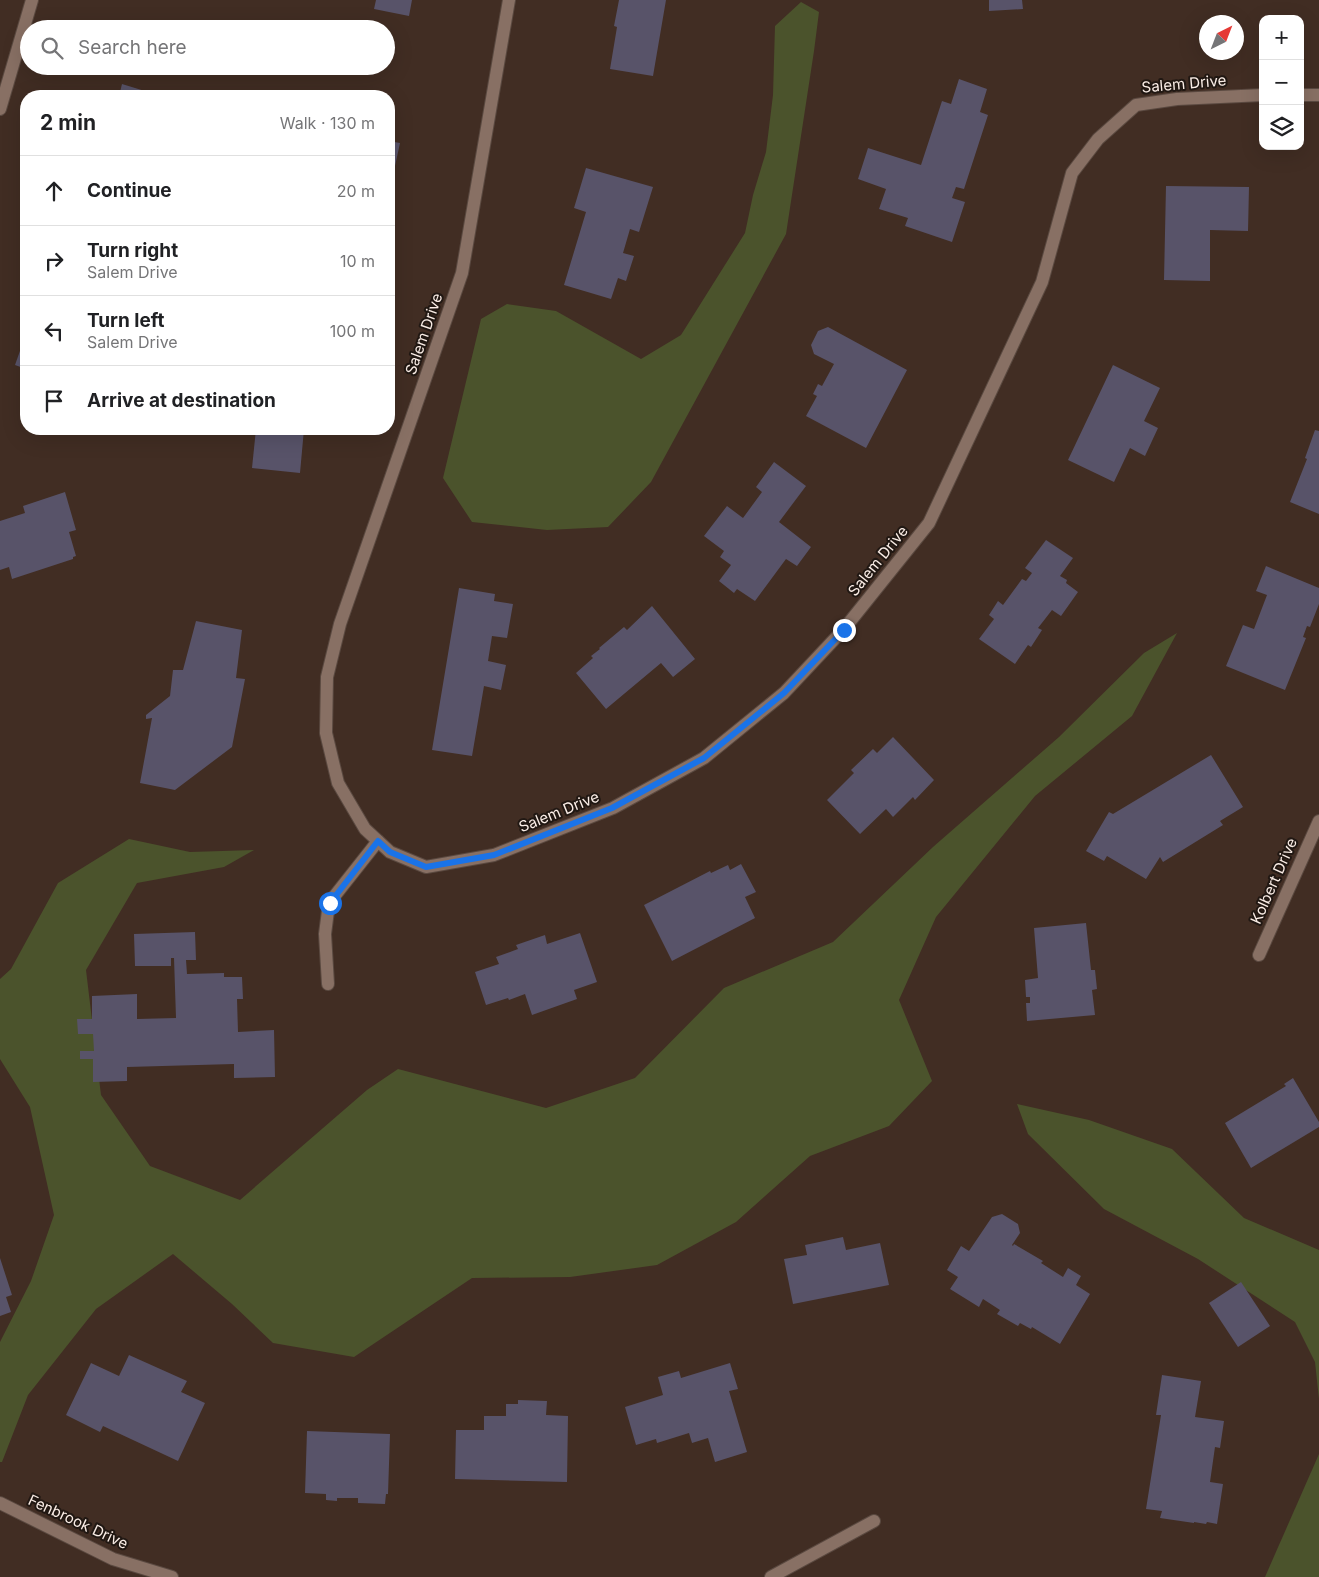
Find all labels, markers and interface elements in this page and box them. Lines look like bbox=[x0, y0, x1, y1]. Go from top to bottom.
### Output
north arrow bbox=[1199, 15, 1244, 60]
map controls bbox=[1259, 15, 1304, 150]
button: + bbox=[1259, 15, 1304, 60]
search box bbox=[20, 20, 395, 75]
icon: search bbox=[38, 34, 66, 62]
text: Search here bbox=[78, 36, 187, 59]
button: − bbox=[1259, 60, 1304, 105]
street label: Salem Drive bbox=[1141, 70, 1227, 97]
button: layers bbox=[1259, 105, 1304, 150]
text: 2 min bbox=[40, 110, 96, 135]
text: Walk · 130 m bbox=[280, 113, 375, 133]
icon: ahead bbox=[40, 177, 68, 205]
text: Continue bbox=[87, 179, 172, 202]
text: 20 m bbox=[337, 181, 375, 201]
text: Turn right bbox=[87, 239, 178, 262]
icon: right bbox=[40, 247, 68, 275]
text: 10 m bbox=[340, 251, 375, 271]
text: Salem Drive bbox=[87, 262, 178, 282]
street label: Salem Drive bbox=[401, 291, 446, 377]
text: Turn left bbox=[87, 309, 165, 332]
icon: left bbox=[40, 317, 68, 345]
text: 100 m bbox=[330, 321, 375, 341]
text: Salem Drive bbox=[87, 332, 178, 352]
icon: arrive bbox=[40, 387, 68, 415]
text: Arrive at destination bbox=[87, 389, 276, 412]
street label: Salem Drive bbox=[843, 522, 912, 600]
route end bbox=[833, 619, 856, 642]
street label: Salem Drive bbox=[516, 787, 602, 836]
street label: Kolbert Drive bbox=[1246, 835, 1301, 927]
route start bbox=[319, 892, 342, 915]
street label: Fenbrook Drive bbox=[25, 1490, 131, 1553]

